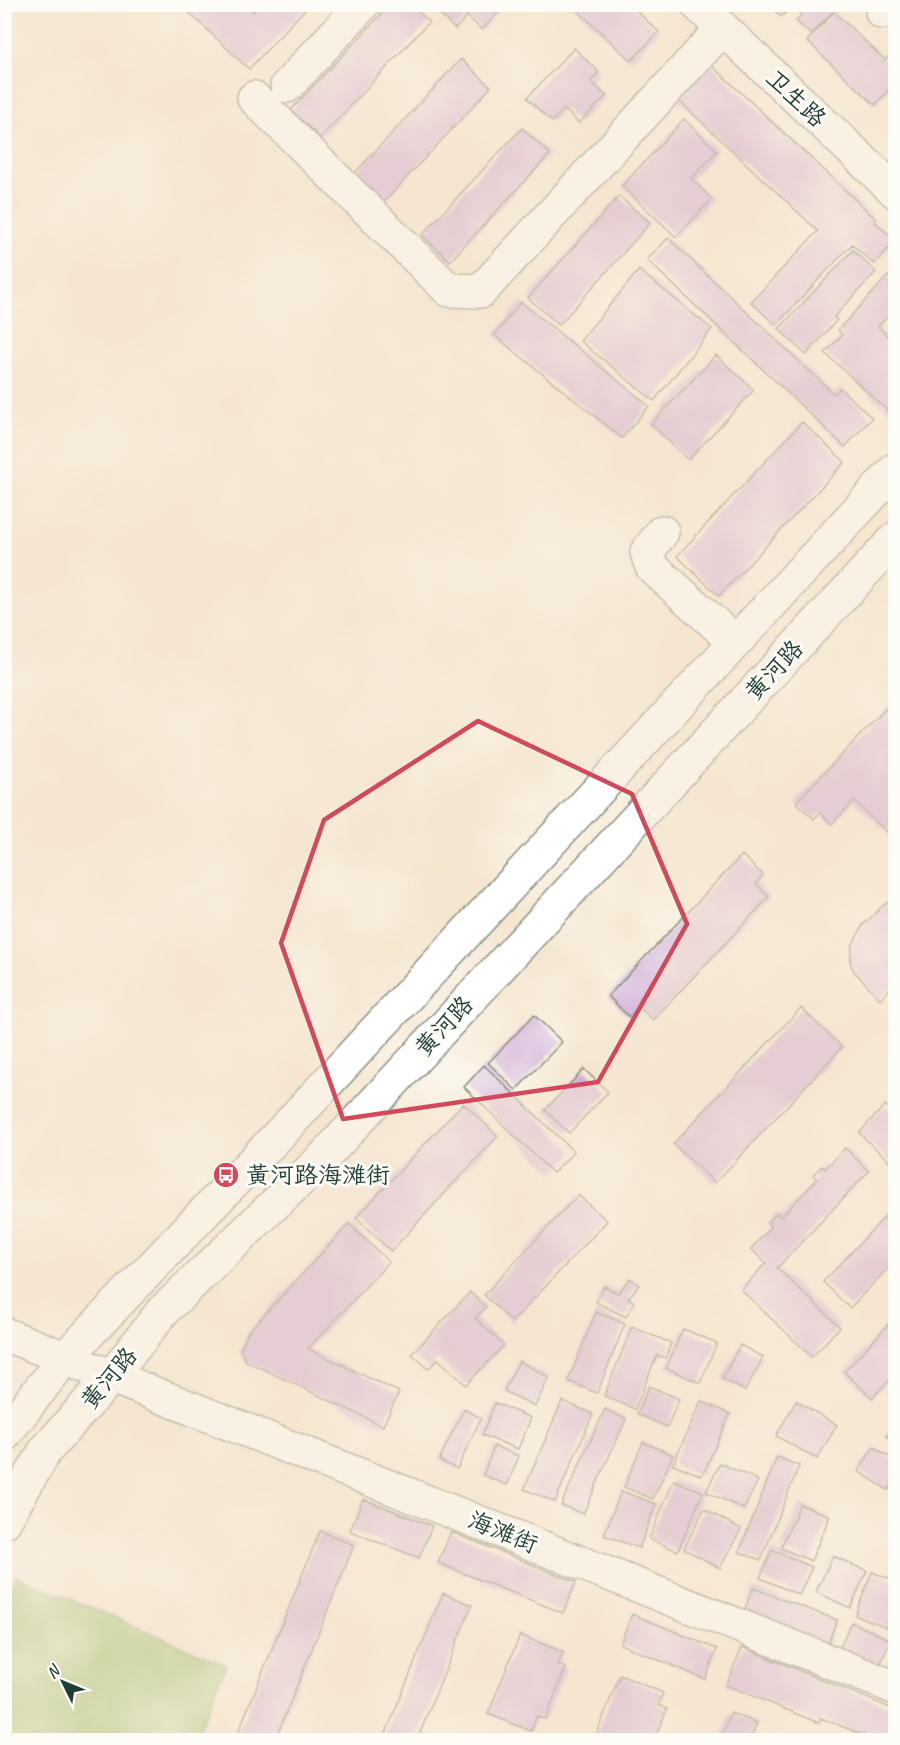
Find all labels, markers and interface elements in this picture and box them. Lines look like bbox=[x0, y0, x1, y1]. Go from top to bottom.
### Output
street label: 卫生路 bbox=[759, 62, 833, 134]
street label: 黄河路 bbox=[738, 633, 810, 707]
street label: 黄河路 bbox=[408, 989, 480, 1063]
bus stop icon: 黄河路海滩街 bbox=[211, 1160, 241, 1190]
place label: 黄河路海滩街 bbox=[246, 1160, 390, 1190]
street label: 黄河路 bbox=[74, 1341, 144, 1415]
street label: 海滩街 bbox=[464, 1505, 542, 1559]
north arrow bbox=[33, 1652, 93, 1712]
text: N bbox=[42, 1660, 66, 1683]

